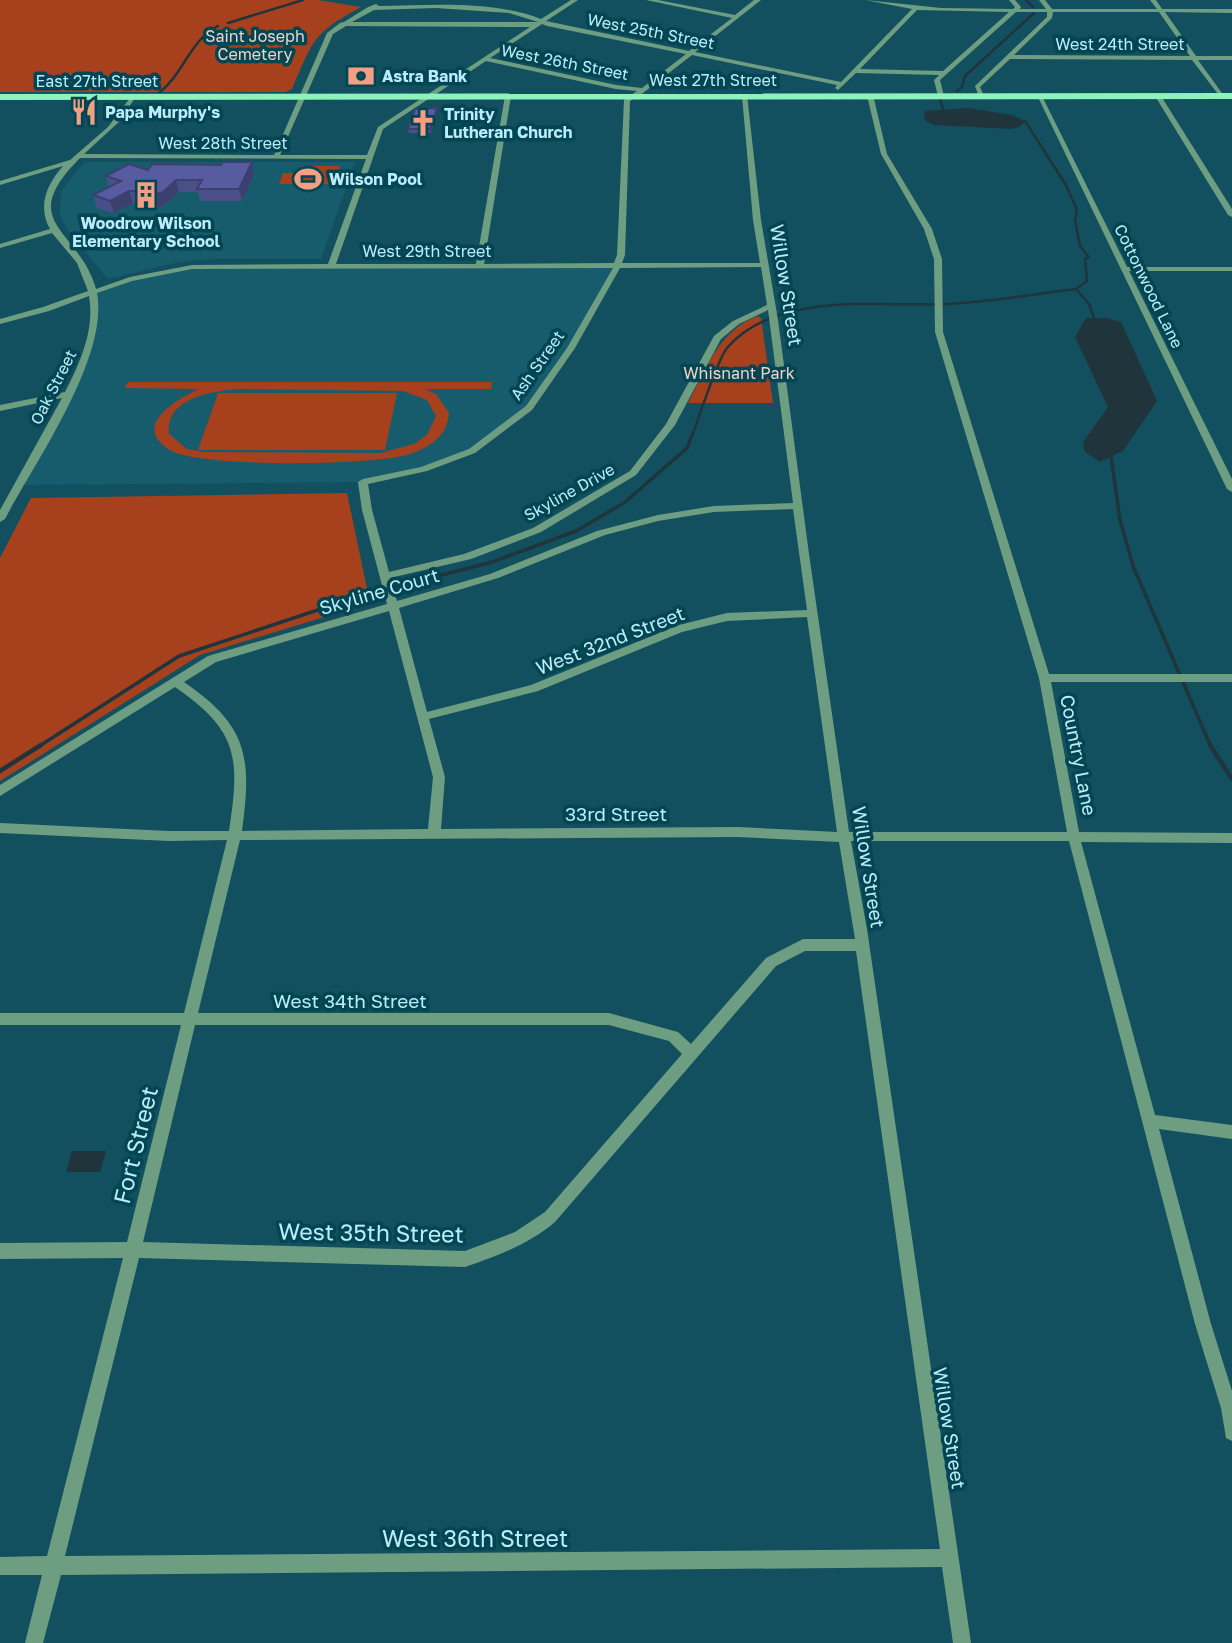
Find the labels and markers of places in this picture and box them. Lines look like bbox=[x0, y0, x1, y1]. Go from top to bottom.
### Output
bank icon: Astra Bank bbox=[346, 61, 376, 91]
place label: Astra Bank bbox=[382, 66, 468, 86]
restaurant icon: Papa Murphy's bbox=[69, 97, 99, 127]
place label: Papa Murphy's bbox=[105, 102, 220, 122]
place label: Trinity Lutheran Church bbox=[444, 104, 572, 142]
church icon: Trinity Lutheran Church bbox=[408, 108, 438, 138]
sports icon: Wilson Pool bbox=[293, 164, 323, 194]
place label: Wilson Pool bbox=[329, 169, 423, 189]
building icon: Woodrow Wilson Elementary School bbox=[131, 180, 161, 210]
place label: Woodrow Wilson Elementary School bbox=[72, 213, 221, 251]

